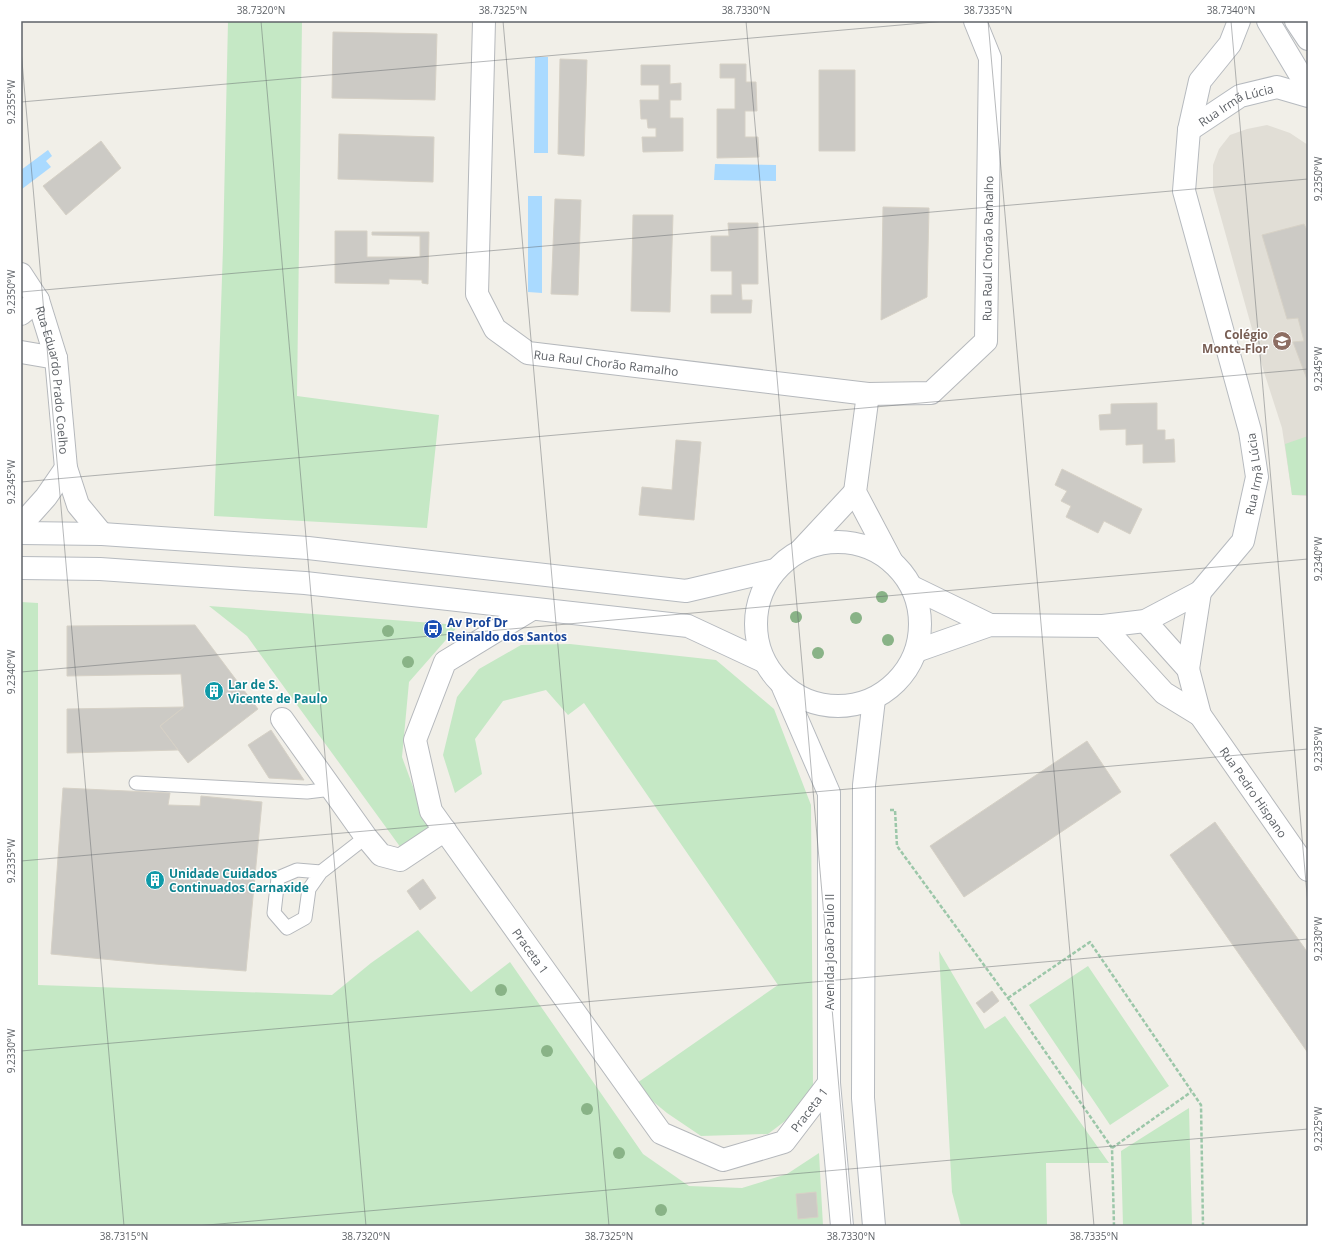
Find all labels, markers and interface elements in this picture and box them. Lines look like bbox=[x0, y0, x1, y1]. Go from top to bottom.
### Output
text: 38.7320°N bbox=[237, 3, 285, 17]
text: 38.7325°N bbox=[479, 3, 527, 17]
text: 38.7330°N bbox=[722, 3, 770, 17]
text: 38.7335°N bbox=[964, 3, 1012, 17]
text: 38.7340°N bbox=[1207, 3, 1255, 17]
text: 9.2355°W bbox=[4, 79, 18, 124]
street label: Rua Irmã Lúcia bbox=[1195, 80, 1275, 130]
text: 9.2350°W bbox=[1311, 156, 1325, 201]
street label: Rua Raul Chorão Ramalho bbox=[978, 175, 997, 321]
text: 9.2350°W bbox=[4, 269, 18, 314]
street label: Rua Eduardo Prado Coelho bbox=[32, 304, 73, 455]
place label: Colégio Monte-Flor bbox=[1202, 326, 1269, 357]
school or university icon: Colégio Monte-Flor bbox=[1271, 330, 1293, 352]
street label: Rua Raul Chorão Ramalho bbox=[533, 345, 680, 380]
text: 9.2345°W bbox=[1311, 346, 1325, 391]
street label: Rua Irmã Lúcia bbox=[1240, 432, 1266, 516]
text: 9.2345°W bbox=[4, 459, 18, 504]
text: 9.2340°W bbox=[1311, 536, 1325, 581]
place label: Av Prof Dr Reinaldo dos Santos bbox=[447, 614, 567, 645]
bus stop icon: Av Prof Dr Reinaldo dos Santos bbox=[422, 618, 444, 640]
text: 9.2340°W bbox=[4, 649, 18, 694]
place label: Lar de S. Vicente de Paulo bbox=[228, 676, 328, 707]
building icon: Lar de S. Vicente de Paulo bbox=[203, 680, 225, 702]
text: 9.2335°W bbox=[1311, 726, 1325, 771]
street label: Rua Pedro Hispano bbox=[1216, 743, 1291, 841]
text: 9.2335°W bbox=[4, 838, 18, 883]
place label: Unidade Cuidados Continuados Carnaxide bbox=[169, 865, 309, 896]
building icon: Unidade Cuidados Continuados Carnaxide bbox=[144, 869, 166, 891]
street label: Avenida João Paulo II bbox=[821, 894, 838, 1010]
text: 9.2330°W bbox=[1311, 916, 1325, 961]
street label: Praceta 1 bbox=[509, 925, 553, 977]
text: 9.2330°W bbox=[4, 1028, 18, 1073]
street label: Praceta 1 bbox=[786, 1084, 831, 1135]
text: 9.2325°W bbox=[1311, 1106, 1325, 1151]
text: 38.7315°N bbox=[100, 1229, 148, 1243]
text: 38.7320°N bbox=[342, 1229, 390, 1243]
text: 38.7325°N bbox=[585, 1229, 633, 1243]
text: 38.7330°N bbox=[827, 1229, 875, 1243]
text: 38.7335°N bbox=[1070, 1229, 1118, 1243]

